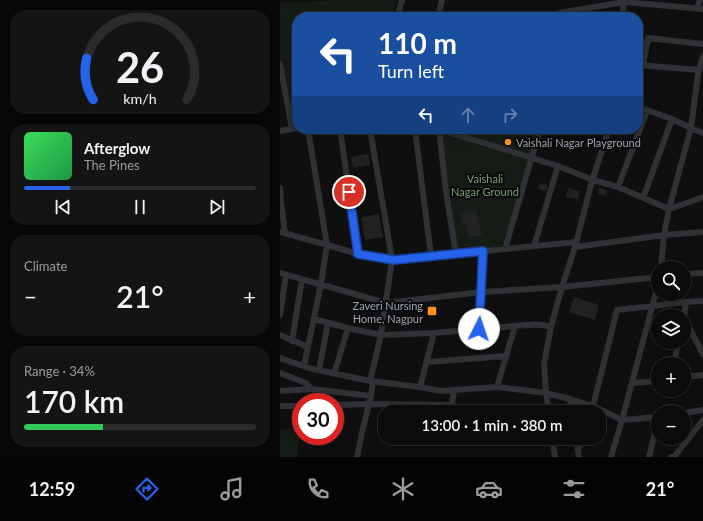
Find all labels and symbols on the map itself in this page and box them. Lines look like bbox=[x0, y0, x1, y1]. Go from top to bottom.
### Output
place label: Vaishali Nagar Playground bbox=[516, 136, 641, 149]
marker: Vaishali Nagar Playground bbox=[503, 137, 513, 147]
park label: Vaishali Nagar Ground bbox=[451, 172, 519, 198]
pin bbox=[332, 175, 366, 209]
place label: Zaveri Nursing Home, Nagpur bbox=[353, 299, 423, 325]
marker: Zaveri Nursing Home, Nagpur bbox=[426, 305, 438, 317]
position arrow bbox=[458, 308, 500, 350]
speed limit sign: 30 bbox=[292, 393, 344, 445]

